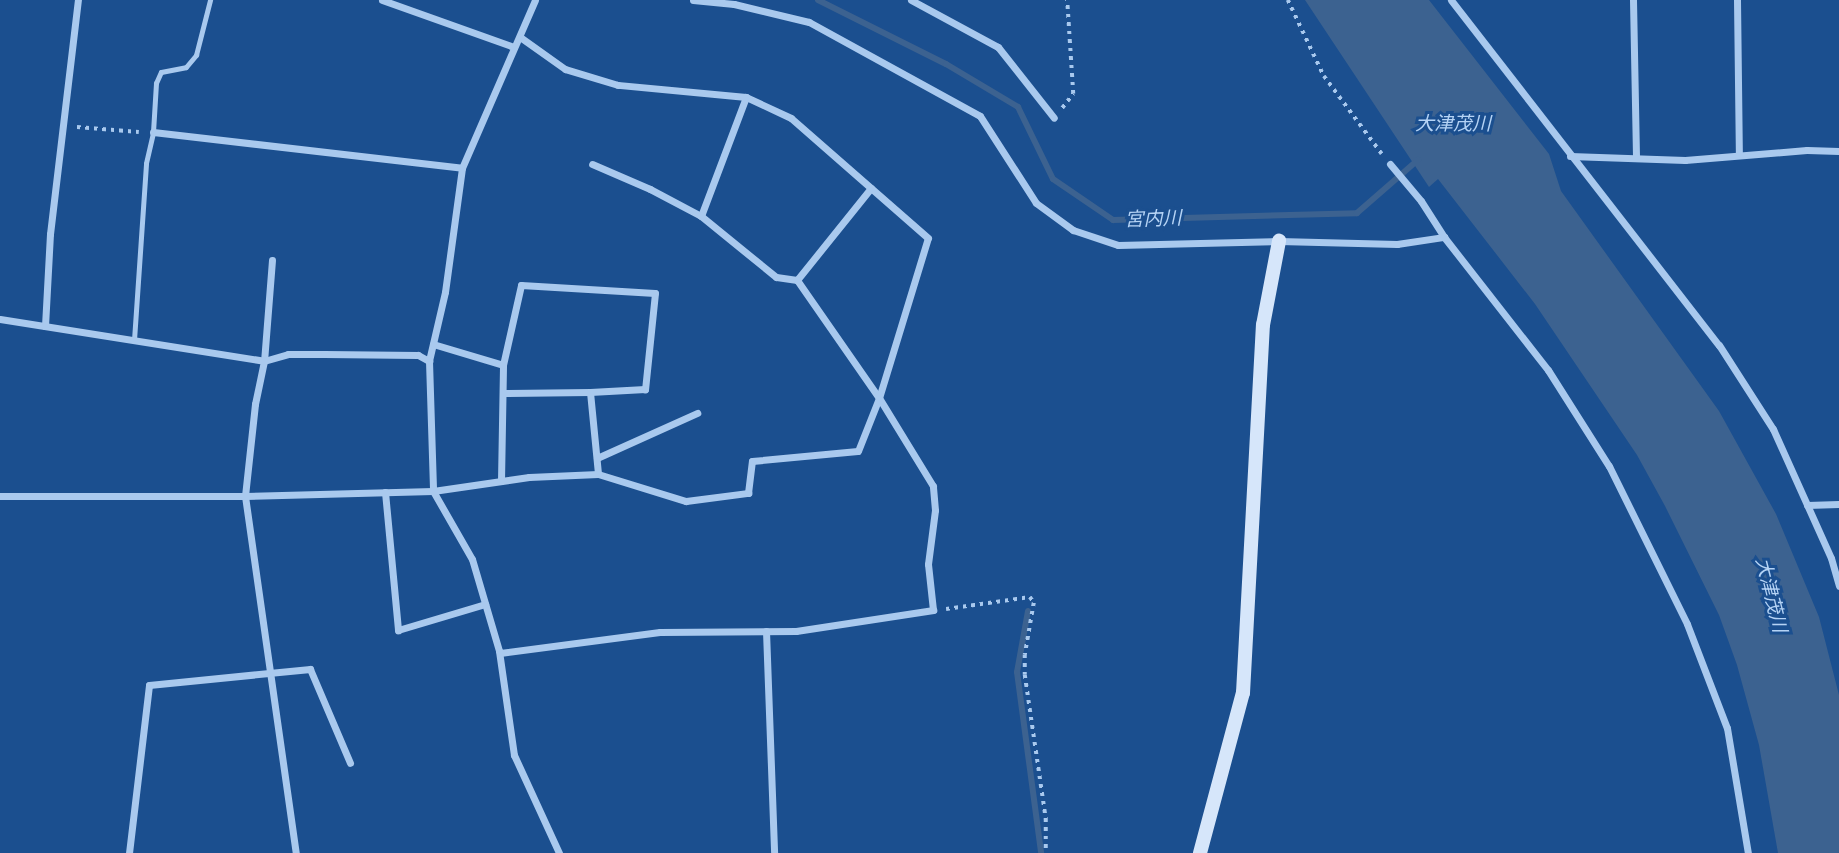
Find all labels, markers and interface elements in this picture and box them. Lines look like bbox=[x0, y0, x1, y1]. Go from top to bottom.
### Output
water label: 大津茂川 bbox=[1415, 113, 1491, 135]
water label: 宮内川 bbox=[1124, 207, 1182, 231]
water label: 大津茂川 bbox=[1751, 555, 1791, 635]

